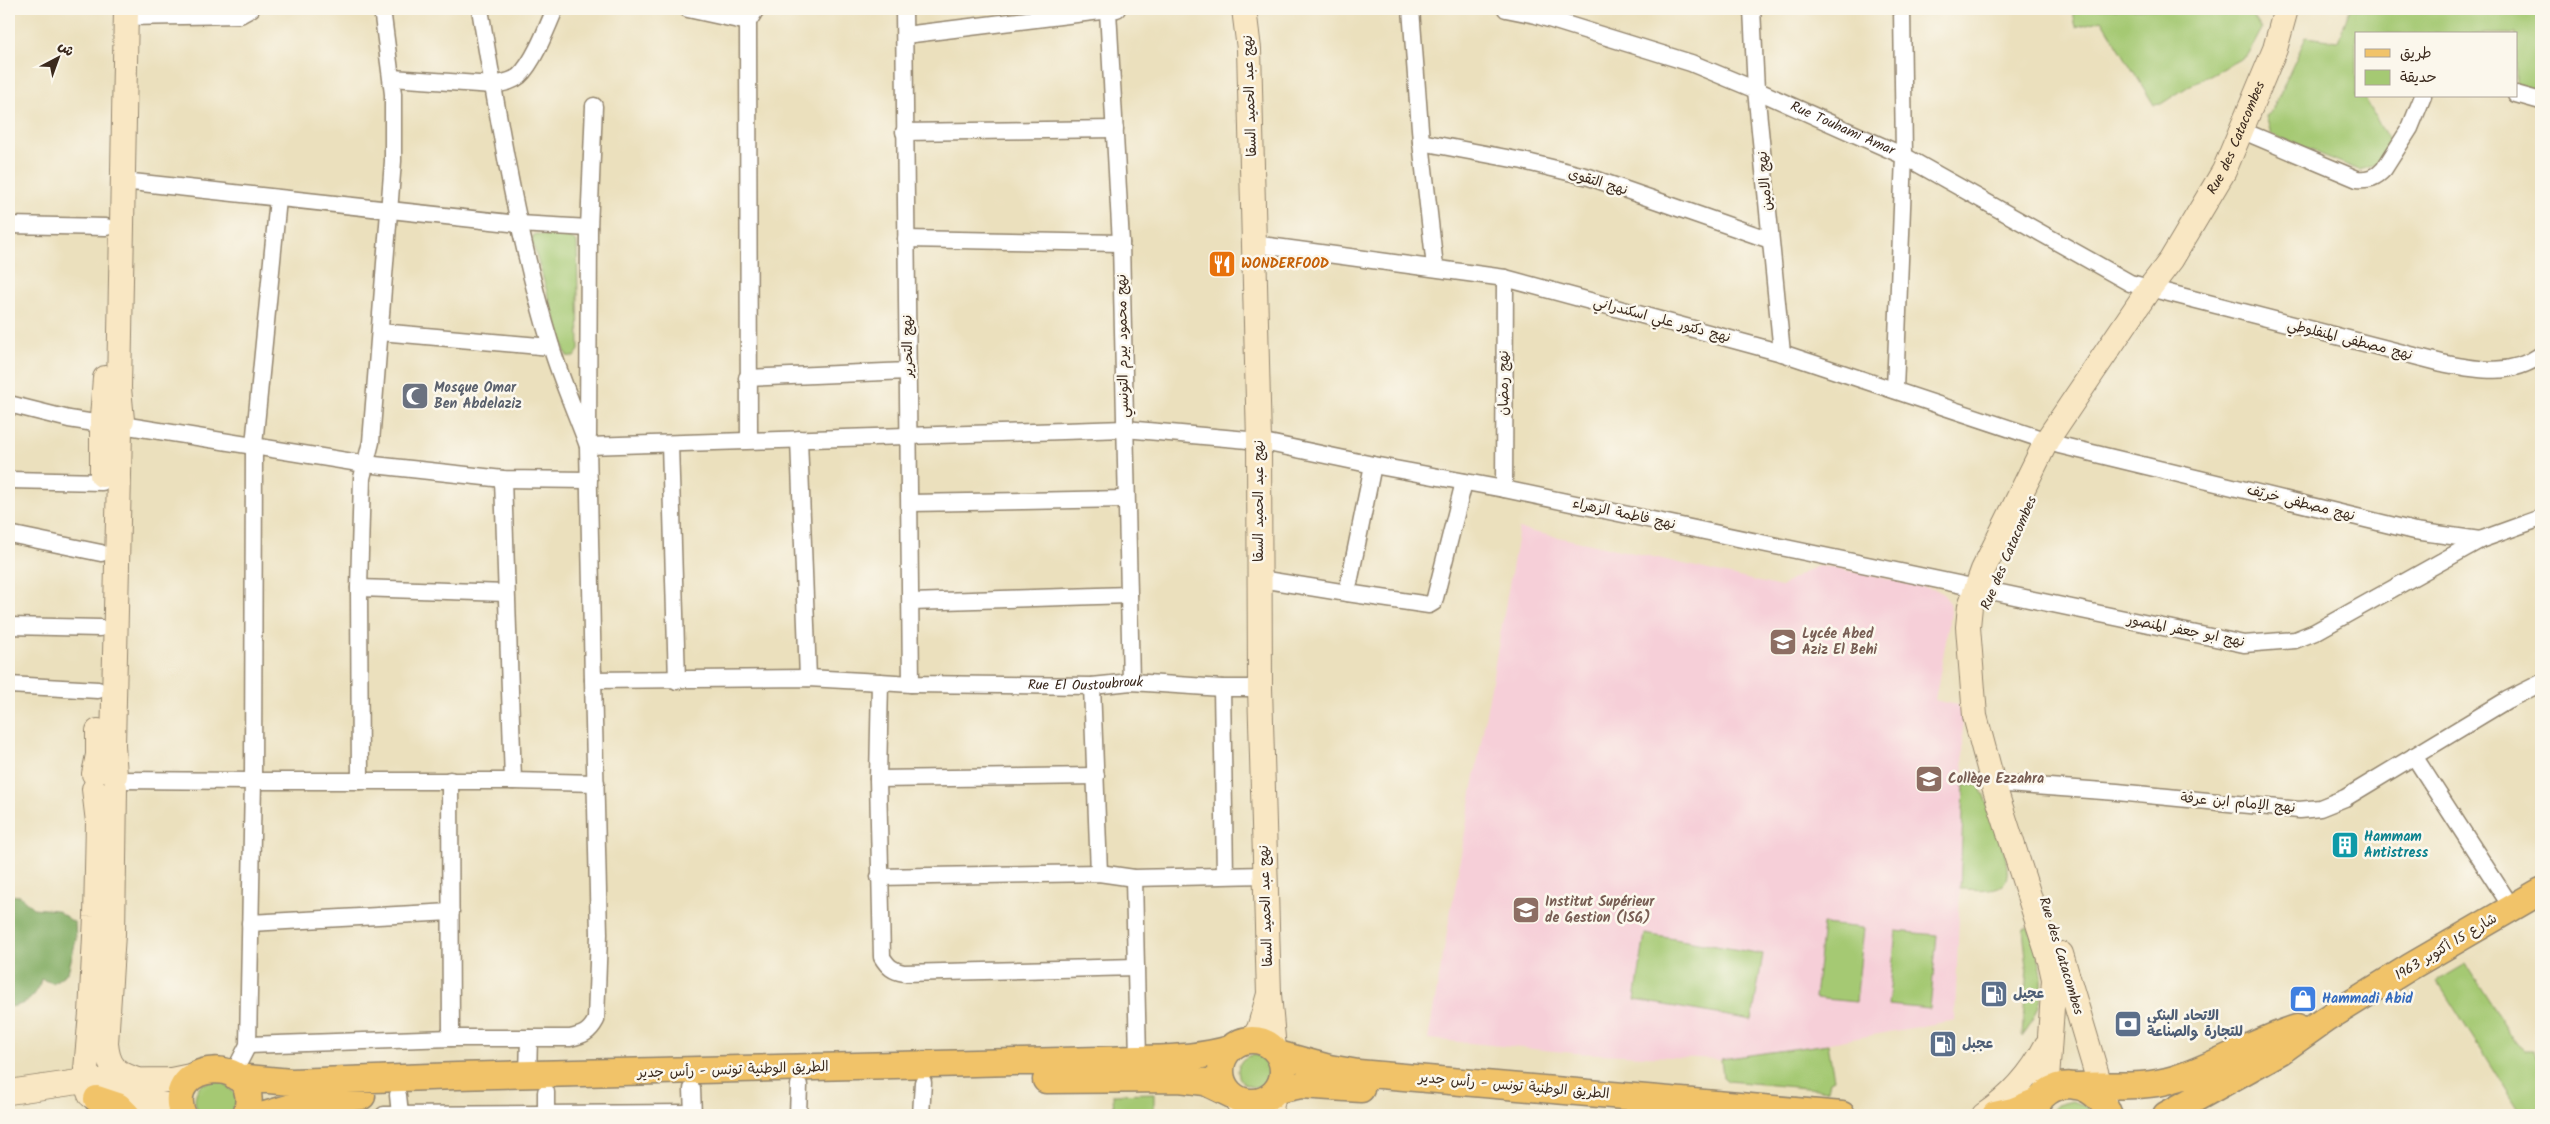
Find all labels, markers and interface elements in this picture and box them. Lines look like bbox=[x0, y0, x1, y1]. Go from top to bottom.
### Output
north arrow bbox=[32, 32, 82, 82]
legend bbox=[2355, 32, 2518, 98]
street label: نهج عبد الحميد السقا bbox=[1237, 35, 1263, 157]
text: ش bbox=[53, 36, 79, 62]
text: طريق bbox=[2400, 42, 2432, 66]
text: حديقة bbox=[2400, 66, 2437, 90]
street label: Rue des Catacombes bbox=[2201, 78, 2271, 199]
street label: Rue Touhami Amar bbox=[1787, 96, 1900, 162]
street label: نهج الامين bbox=[1751, 150, 1779, 212]
street label: نهج التقوى bbox=[1566, 163, 1630, 201]
restaurant icon: WONDERFOOD bbox=[1207, 249, 1237, 279]
place label: WONDERFOOD bbox=[1241, 253, 1329, 275]
street label: نهج محمود بيرم التونسي bbox=[1111, 274, 1136, 418]
street label: نهج دكتور علي اسكندراني bbox=[1591, 291, 1733, 350]
street label: نهج التحرير bbox=[896, 314, 920, 379]
street label: نهج مصطفى المنفلوطي bbox=[2285, 314, 2415, 367]
street label: نهج رمضان bbox=[1493, 350, 1515, 416]
place label: Mosque Omar Ben Abdelaziz bbox=[434, 377, 522, 415]
mosque icon: Mosque Omar Ben Abdelaziz bbox=[400, 381, 430, 411]
street label: نهج عبد الحميد السقا bbox=[1248, 440, 1270, 562]
street label: نهج مصطفى خريّف bbox=[2245, 479, 2357, 527]
street label: نهج فاطمة الزهراء bbox=[1570, 492, 1678, 536]
street label: Rue des Catacombes bbox=[1975, 493, 2043, 613]
street label: نهج ابو جعفر المنصور bbox=[2124, 609, 2247, 653]
place label: Lycée Abed Aziz El Behi bbox=[1802, 623, 1878, 661]
school or university icon: Lycée Abed Aziz El Behi bbox=[1768, 627, 1798, 657]
street label: Rue El Oustoubrouk bbox=[1028, 671, 1144, 697]
school or university icon: Collège Ezzahra bbox=[1914, 764, 1944, 794]
place label: Collège Ezzahra bbox=[1948, 768, 2044, 790]
street label: نهج الإمام ابن عرفة bbox=[2180, 787, 2296, 819]
place label: Hammam Antistress bbox=[2364, 826, 2429, 864]
building icon: Hammam Antistress bbox=[2330, 830, 2360, 860]
street label: نهج عبد الحميد السقا bbox=[1253, 845, 1279, 967]
place label: Institut Supérieur de Gestion (ISG) bbox=[1545, 891, 1655, 929]
street label: Rue des Catacombes bbox=[2033, 894, 2089, 1018]
school or university icon: Institut Supérieur de Gestion (ISG) bbox=[1511, 895, 1541, 925]
street label: شارع 15 أكتوبر 1963 bbox=[2391, 908, 2501, 986]
fuel station icon: عجيل bbox=[1979, 979, 2009, 1009]
place label: عجيل bbox=[2013, 983, 2044, 1005]
shop icon: Hammadi Abid bbox=[2288, 984, 2318, 1014]
place label: Hammadi Abid bbox=[2322, 988, 2413, 1010]
place label: الاتحاد البنكي للتجارة والصناعة bbox=[2147, 1005, 2243, 1043]
bank icon: الاتحاد البنكي للتجارة والصناعة bbox=[2113, 1009, 2143, 1039]
fuel station icon: عجبل bbox=[1928, 1029, 1958, 1059]
place label: عجبل bbox=[1962, 1033, 1993, 1055]
street label: الطريق الوطنية تونس - رأس جدير bbox=[636, 1056, 829, 1084]
street label: الطريق الوطنية تونس - رأس جدير bbox=[1417, 1067, 1610, 1105]

